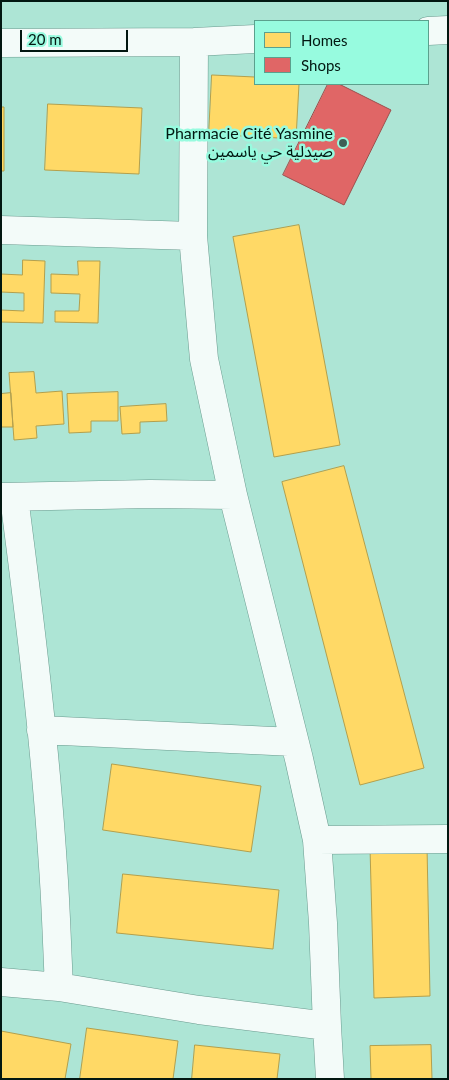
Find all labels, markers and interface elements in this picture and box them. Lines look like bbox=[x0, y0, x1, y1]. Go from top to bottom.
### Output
scale bar bbox=[22, 20, 130, 52]
legend bbox=[254, 20, 429, 85]
text: 20 m bbox=[28, 30, 62, 48]
text: Homes bbox=[301, 31, 347, 49]
text: Shops bbox=[301, 56, 341, 74]
place label: Pharmacie Cité Yasmine صيدلية حي ياسمين bbox=[165, 124, 333, 162]
marker: Pharmacie Cité Yasmine صيدلية حي ياسمين bbox=[337, 137, 349, 149]

